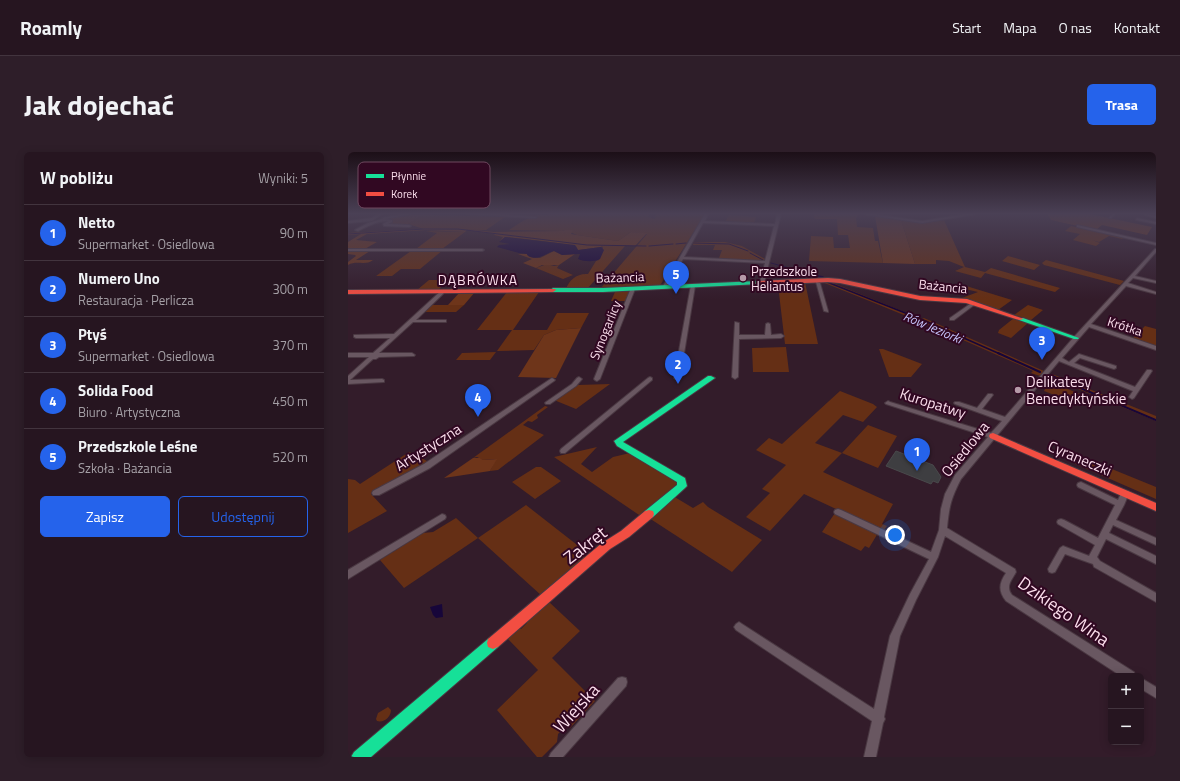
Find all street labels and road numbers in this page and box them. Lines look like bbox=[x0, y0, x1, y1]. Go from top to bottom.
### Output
street label: Bażancia bbox=[595, 266, 645, 288]
street label: Bażancia bbox=[918, 273, 969, 299]
street label: Synogarlicy bbox=[584, 297, 626, 363]
street label: Krótka bbox=[1105, 311, 1146, 341]
street label: Kuropatwy bbox=[897, 381, 969, 425]
street label: Osiedlowa bbox=[935, 416, 995, 482]
street label: Artystyczna bbox=[390, 417, 466, 477]
street label: Cyraneczki bbox=[1045, 434, 1115, 482]
street label: Zakręt bbox=[557, 519, 613, 571]
street label: Dzikiego Wina bbox=[1013, 569, 1115, 653]
street label: Wiejska bbox=[546, 677, 606, 739]

